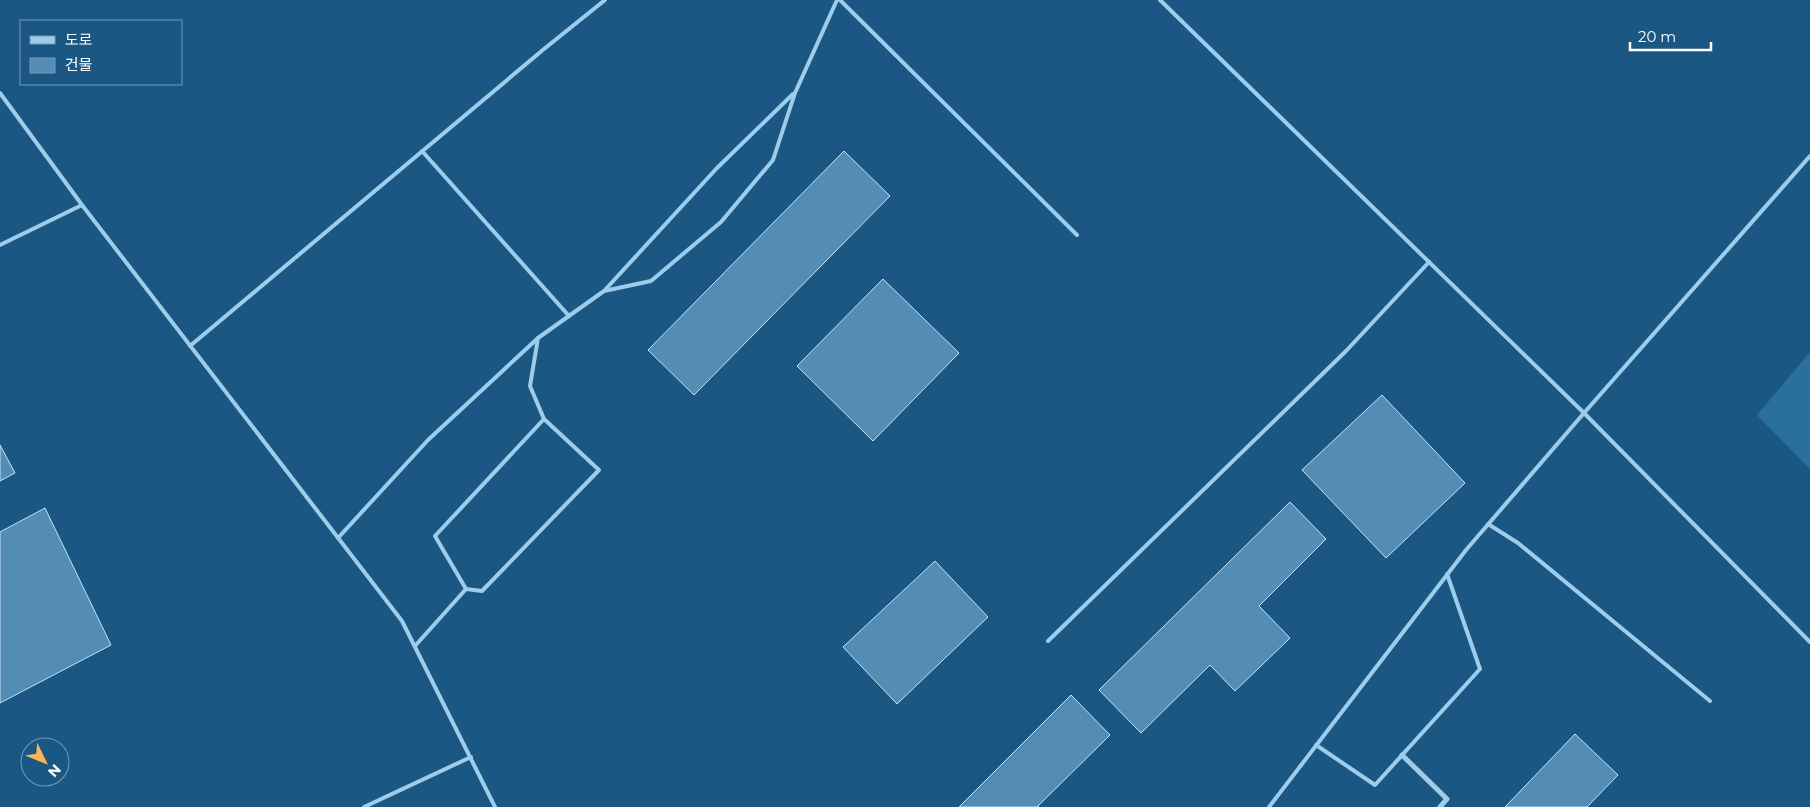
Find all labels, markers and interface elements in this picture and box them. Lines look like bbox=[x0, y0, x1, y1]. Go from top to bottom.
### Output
legend bbox=[20, 20, 182, 85]
scale bar bbox=[1630, 20, 1711, 52]
text: 20 m bbox=[1638, 27, 1676, 46]
text: 도로 bbox=[65, 30, 93, 49]
text: 건물 bbox=[65, 55, 93, 74]
north arrow bbox=[20, 737, 70, 787]
text: N bbox=[44, 761, 65, 781]

